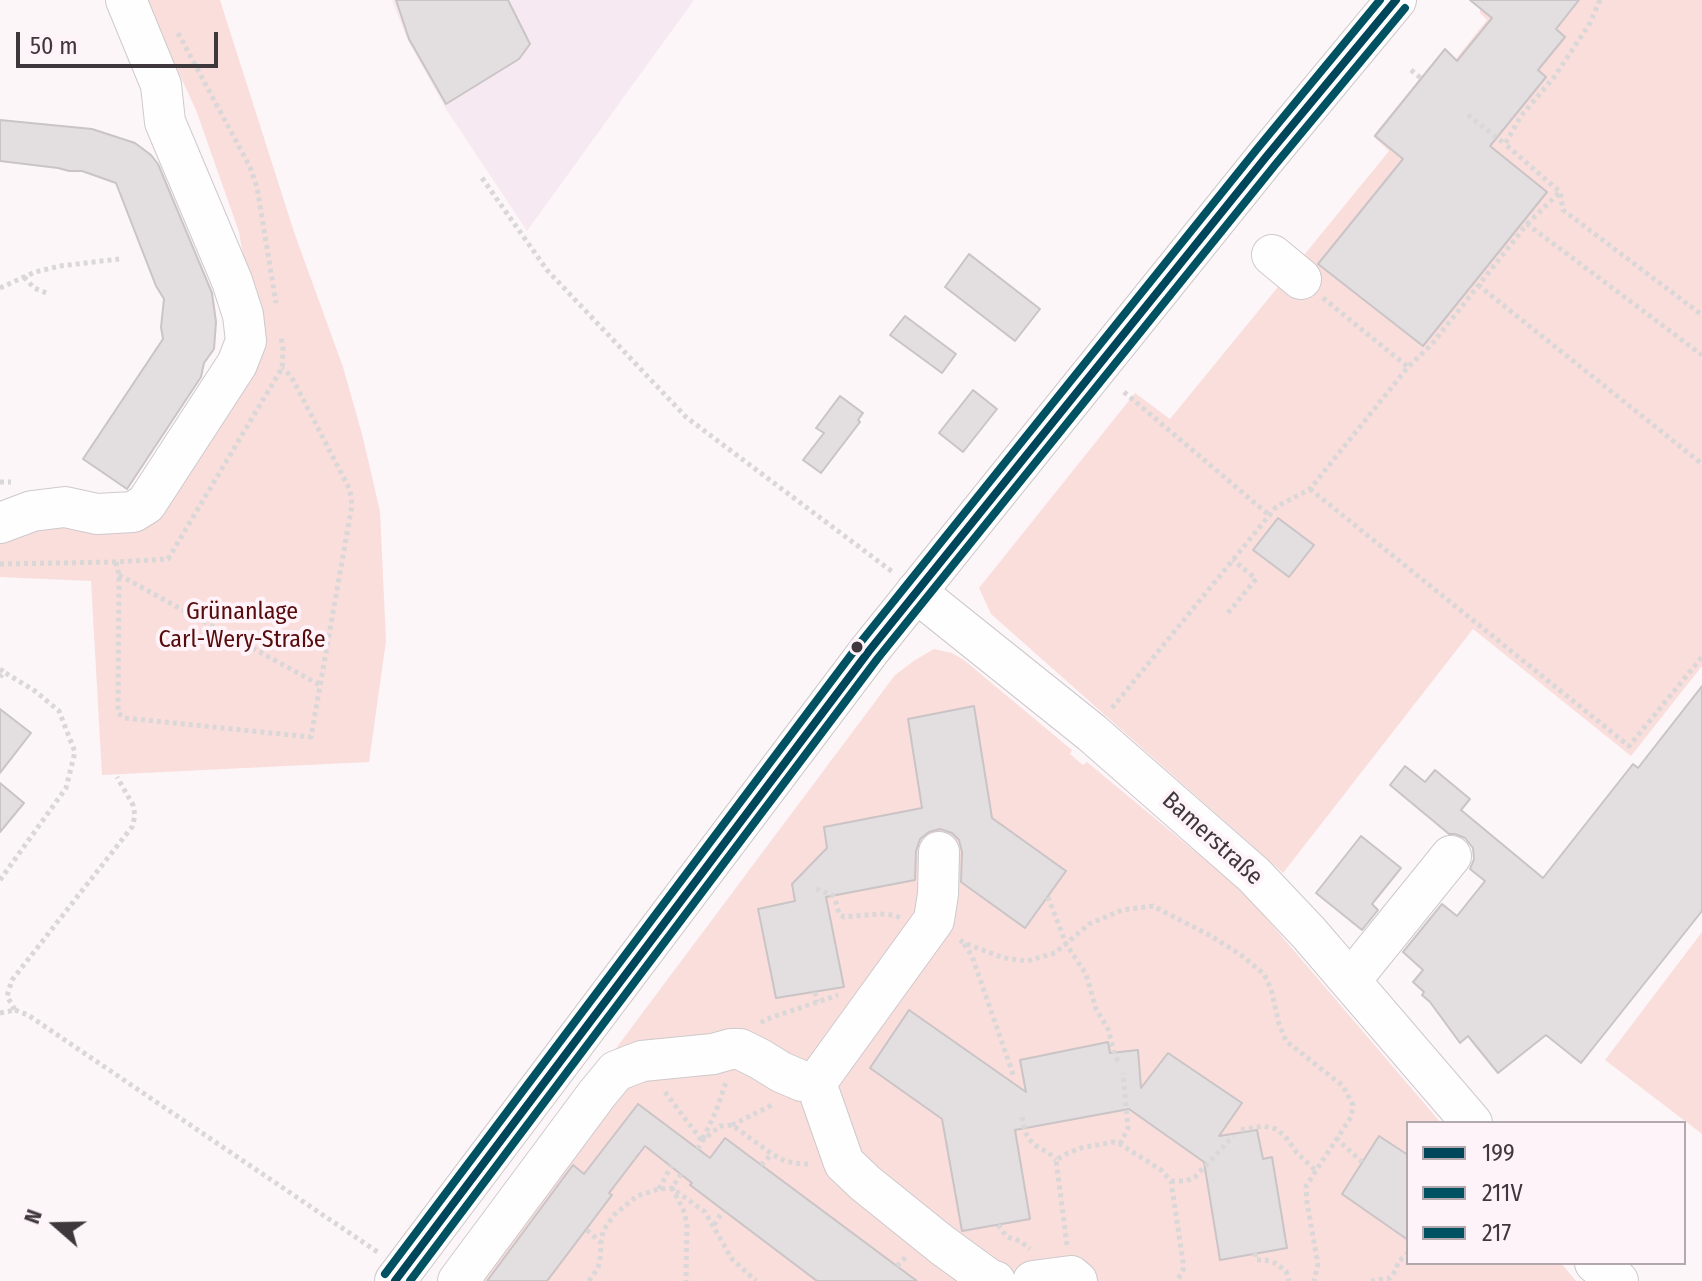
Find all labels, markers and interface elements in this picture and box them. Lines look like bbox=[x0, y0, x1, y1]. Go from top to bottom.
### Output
scale bar bbox=[20, 16, 222, 66]
text: 50 m bbox=[30, 32, 78, 60]
park label: Grünanlage Carl-Wery-Straße bbox=[158, 598, 326, 654]
unlabelled marker bbox=[849, 639, 865, 655]
street label: Bamerstraße bbox=[1156, 786, 1268, 892]
legend bbox=[1406, 1121, 1686, 1265]
text: 199 bbox=[1482, 1139, 1515, 1167]
text: 211V bbox=[1482, 1179, 1523, 1207]
north arrow bbox=[16, 1185, 96, 1265]
text: N bbox=[18, 1206, 48, 1227]
text: 217 bbox=[1482, 1219, 1511, 1247]

